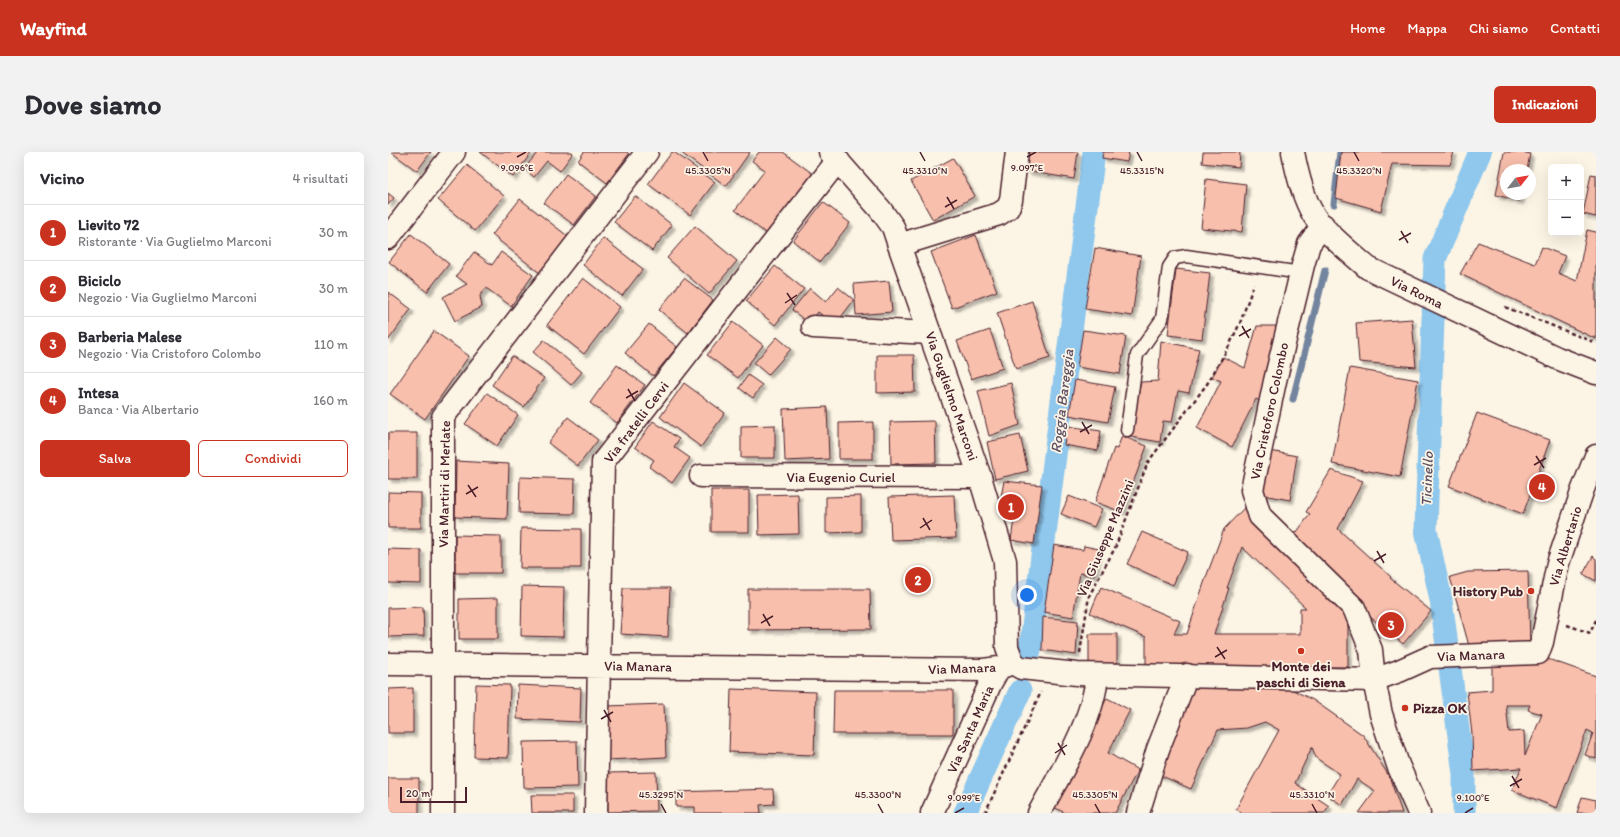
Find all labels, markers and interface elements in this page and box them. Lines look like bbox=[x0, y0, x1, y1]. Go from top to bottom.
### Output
text: Wayfind bbox=[20, 17, 87, 40]
text: Home bbox=[1350, 20, 1385, 37]
text: Mappa bbox=[1407, 20, 1447, 37]
text: Chi siamo bbox=[1469, 20, 1528, 37]
text: Contatti bbox=[1550, 20, 1600, 37]
button: Indicazioni bbox=[1494, 86, 1596, 123]
text: Dove siamo bbox=[24, 87, 161, 121]
text: 9.096°E bbox=[501, 161, 534, 174]
text: 9.097°E bbox=[1011, 161, 1044, 174]
text: 45.3305°N bbox=[685, 164, 731, 177]
text: 45.3310°N bbox=[902, 164, 948, 177]
text: 45.3315°N bbox=[1120, 164, 1164, 177]
text: 45.3320°N bbox=[1336, 164, 1382, 177]
north arrow bbox=[1500, 164, 1536, 200]
map controls bbox=[1548, 164, 1584, 236]
button: + bbox=[1548, 164, 1584, 200]
text: Vicino bbox=[40, 168, 84, 188]
text: 4 risultati bbox=[292, 171, 348, 186]
button: − bbox=[1548, 200, 1584, 236]
text: Lievito 72 bbox=[78, 216, 139, 234]
text: 1 bbox=[50, 225, 56, 240]
text: 30 m bbox=[319, 225, 348, 240]
text: Ristorante · Via Guglielmo Marconi bbox=[78, 234, 271, 249]
text: Biciclo bbox=[78, 272, 121, 290]
street label: Via Roma bbox=[1388, 272, 1447, 313]
text: 2 bbox=[50, 281, 56, 296]
text: 30 m bbox=[319, 281, 348, 296]
text: Negozio · Via Guglielmo Marconi bbox=[78, 290, 257, 305]
text: Barberia Malese bbox=[78, 328, 182, 346]
street label: Via Guglielmo Marconi bbox=[921, 329, 982, 463]
text: 3 bbox=[49, 337, 57, 352]
text: 110 m bbox=[314, 337, 348, 352]
street label: Via Cristoforo Colombo bbox=[1247, 341, 1292, 481]
text: Negozio · Via Cristoforo Colombo bbox=[78, 346, 261, 361]
water label: Roggia Bareggia bbox=[1047, 348, 1077, 454]
street label: Via fratelli Cervi bbox=[600, 378, 673, 466]
text: Intesa bbox=[78, 384, 119, 402]
text: 4 bbox=[49, 393, 57, 408]
text: 160 m bbox=[313, 393, 348, 408]
text: Banca · Via Albertario bbox=[78, 402, 199, 417]
street label: Via Martiri di Merlate bbox=[435, 420, 454, 548]
button: Salva bbox=[40, 440, 190, 477]
button: Condividi bbox=[198, 440, 348, 477]
water label: Ticinello bbox=[1417, 450, 1437, 507]
street label: Via Eugenio Curiel bbox=[786, 469, 896, 486]
pin: 4 bbox=[1529, 472, 1555, 502]
street label: Via Giuseppe Mazzini bbox=[1073, 477, 1138, 600]
pin: 1 bbox=[998, 492, 1024, 522]
street label: Via Albertario bbox=[1545, 504, 1586, 588]
pin: 2 bbox=[905, 565, 931, 595]
place label: History Pub bbox=[1453, 583, 1523, 600]
your location bbox=[1017, 585, 1037, 605]
marker: History Pub bbox=[1526, 586, 1536, 596]
pin: 3 bbox=[1378, 610, 1404, 640]
marker: Monte dei paschi di Siena bbox=[1296, 646, 1306, 656]
street label: Via Manara bbox=[1437, 646, 1505, 665]
street label: Via Manara bbox=[604, 657, 672, 676]
place label: Monte dei paschi di Siena bbox=[1255, 658, 1346, 691]
street label: Via Manara bbox=[928, 659, 996, 678]
street label: Via Santa Maria bbox=[943, 682, 998, 776]
place label: Pizza OK bbox=[1413, 700, 1468, 717]
marker: Pizza OK bbox=[1400, 703, 1410, 713]
scale bar bbox=[400, 785, 467, 804]
text: 20 m bbox=[406, 787, 430, 800]
text: 45.3295°N bbox=[639, 788, 684, 801]
text: 45.3300°N bbox=[855, 788, 902, 801]
text: 45.3305°N bbox=[1072, 788, 1118, 801]
text: 45.3310°N bbox=[1289, 788, 1335, 801]
text: 9.099°E bbox=[948, 791, 981, 804]
text: 9.100°E bbox=[1456, 791, 1490, 804]

